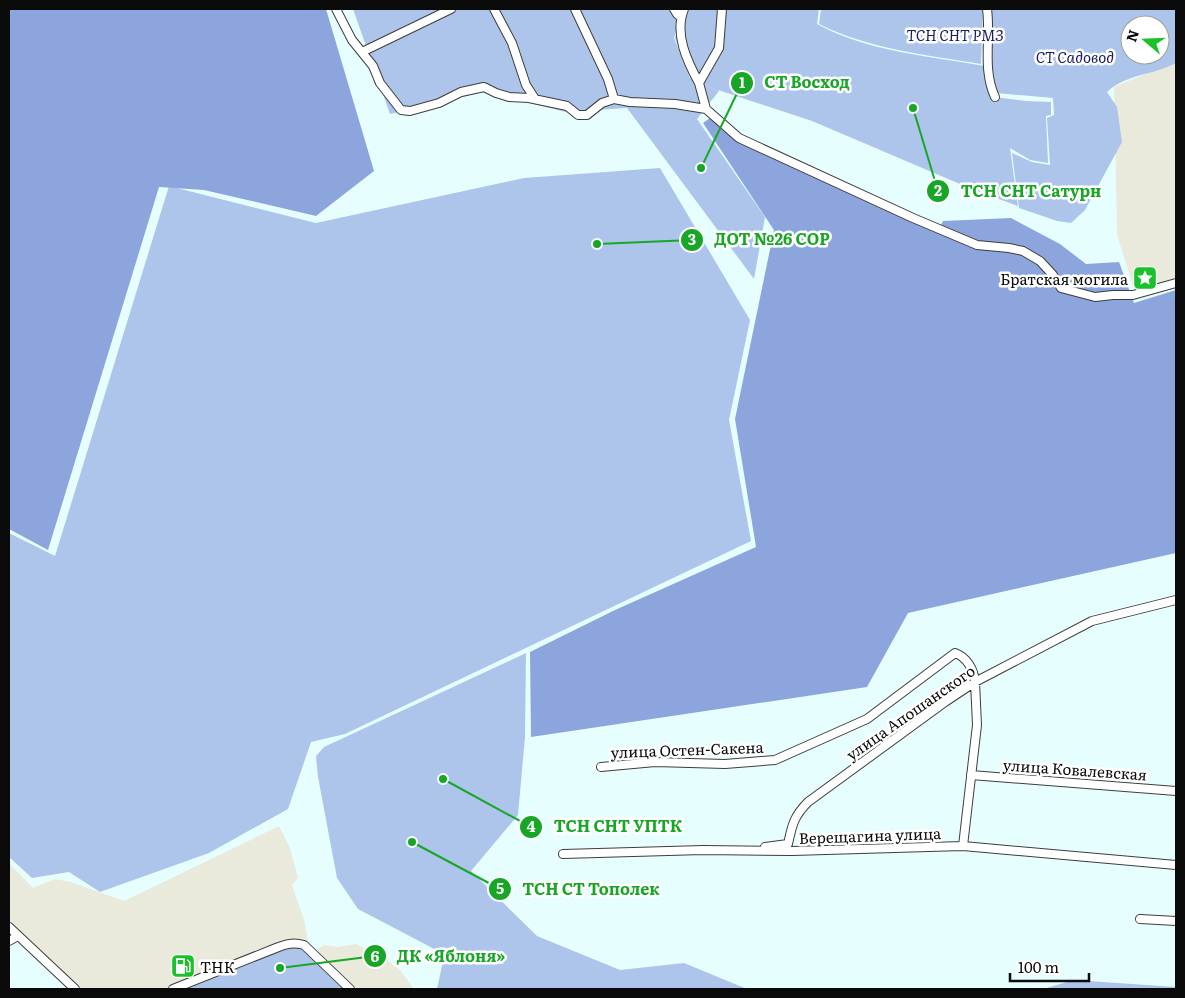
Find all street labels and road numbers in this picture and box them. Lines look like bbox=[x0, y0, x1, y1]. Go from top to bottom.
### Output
street label: улица Апошанского bbox=[841, 659, 979, 765]
street label: улица Остен-Сакена bbox=[610, 735, 765, 763]
street label: улица Ковалевская bbox=[1002, 752, 1148, 786]
street label: Верещагина улица bbox=[798, 821, 943, 849]

